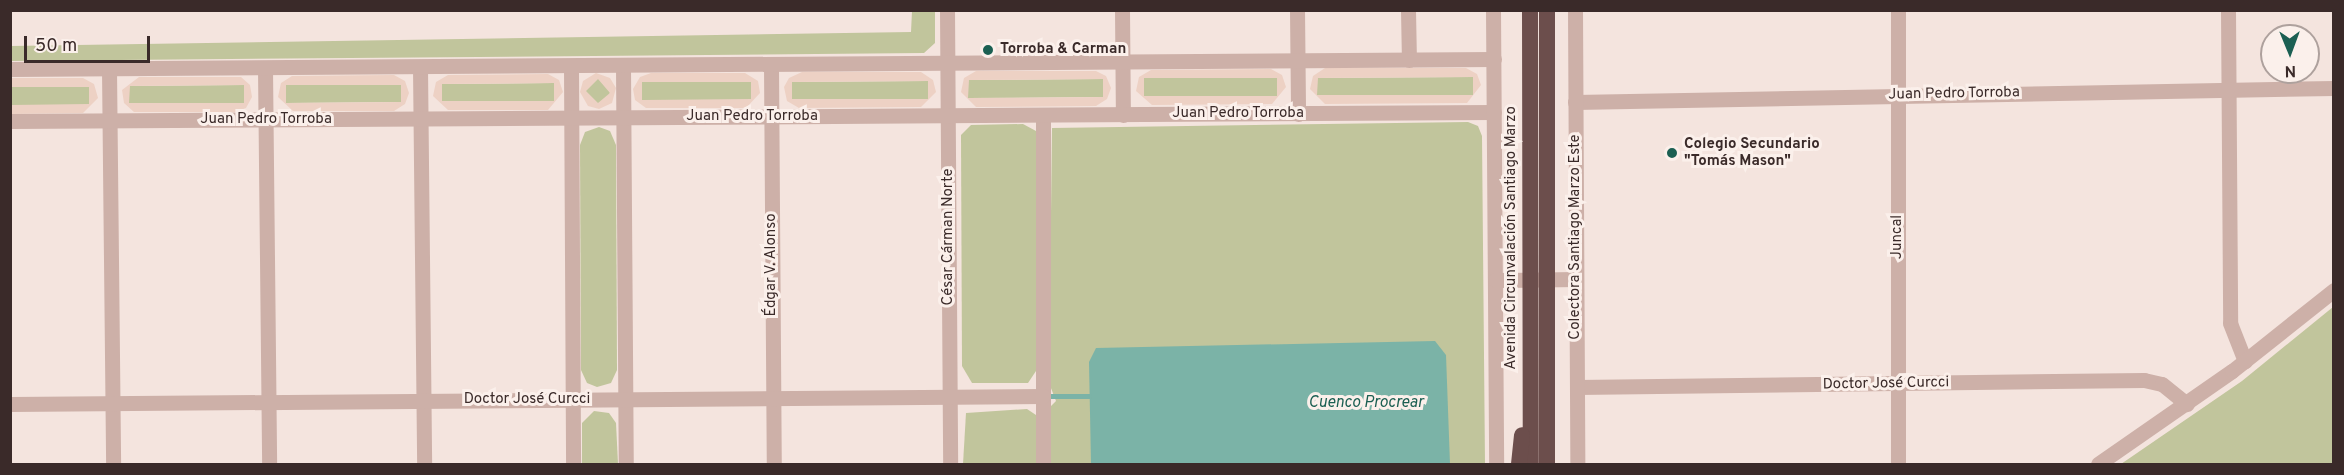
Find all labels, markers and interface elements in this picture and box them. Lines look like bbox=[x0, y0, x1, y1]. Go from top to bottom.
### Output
scale bar bbox=[27, 24, 153, 62]
north arrow bbox=[2260, 24, 2320, 84]
text: 50 m bbox=[35, 35, 77, 58]
place label: Torroba & Carman bbox=[1000, 41, 1126, 59]
marker: Torroba & Carman bbox=[981, 43, 995, 57]
text: N bbox=[2284, 60, 2296, 80]
street label: Juan Pedro Torroba bbox=[1888, 84, 2020, 104]
street label: Juan Pedro Torroba bbox=[1172, 105, 1304, 123]
street label: Avenida Circunvalación Santiago Marzo bbox=[1503, 106, 1521, 370]
street label: Juan Pedro Torroba bbox=[686, 108, 818, 126]
street label: Juan Pedro Torroba bbox=[200, 111, 332, 129]
street label: Colectora Santiago Marzo Este bbox=[1567, 134, 1585, 340]
place label: Colegio Secundario "Tomás Mason" bbox=[1684, 135, 1820, 170]
marker: Colegio Secundario "Tomás Mason" bbox=[1665, 146, 1679, 160]
street label: César Cárman Norte bbox=[940, 169, 958, 305]
street label: Édgar V. Alonso bbox=[763, 213, 781, 317]
street label: Juncal bbox=[1889, 215, 1907, 259]
street label: Doctor José Curcci bbox=[1822, 374, 1950, 394]
street label: Doctor José Curcci bbox=[464, 391, 590, 409]
water label: Cuenco Procrear bbox=[1308, 393, 1424, 413]

